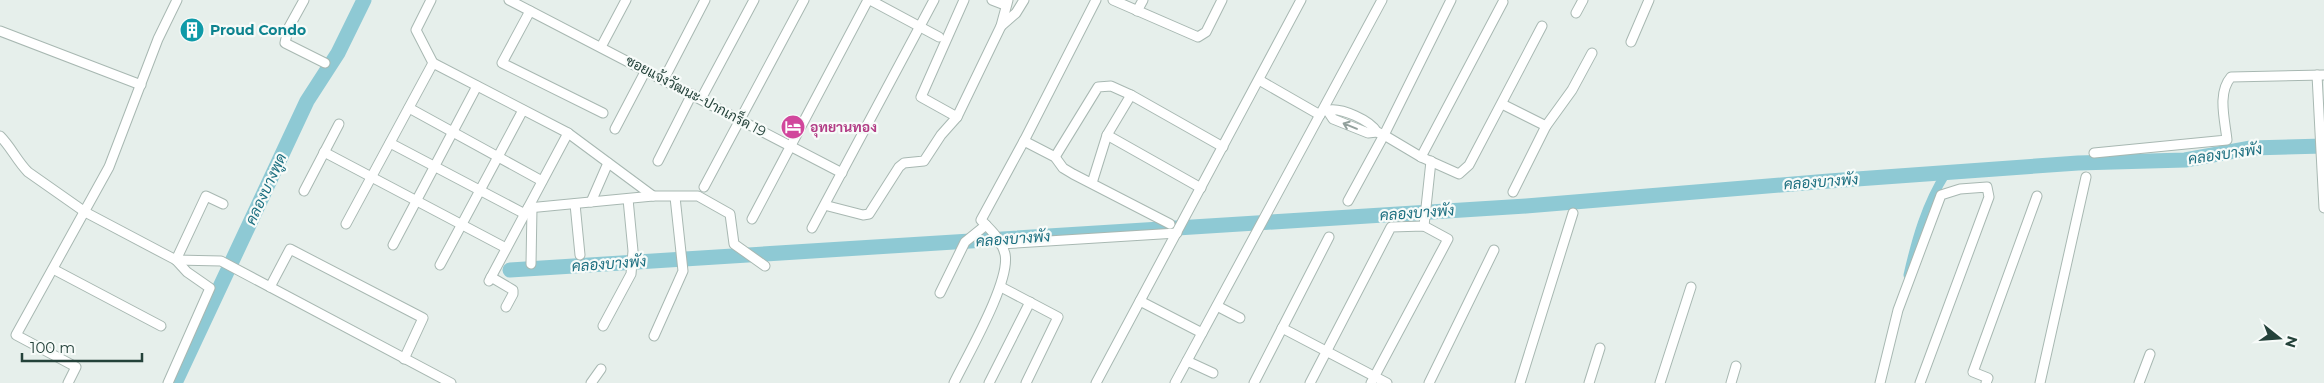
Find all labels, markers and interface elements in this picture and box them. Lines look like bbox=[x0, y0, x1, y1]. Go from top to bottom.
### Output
building icon: Proud Condo bbox=[179, 17, 205, 43]
place label: Proud Condo bbox=[210, 21, 306, 39]
street label: ซอยแจ้งวัฒนะ-ปากเกร็ด 19 bbox=[623, 51, 769, 141]
hotel icon: อุทยานทอง bbox=[780, 114, 806, 140]
place label: อุทยานทอง bbox=[810, 118, 877, 138]
one-way arrow bbox=[1343, 121, 1359, 130]
water label: คลองบางพัง bbox=[2187, 139, 2263, 168]
water label: คลองบางพูด bbox=[241, 150, 291, 228]
water label: คลองบางพัง bbox=[1783, 169, 1859, 194]
water label: คลองบางพัง bbox=[1379, 200, 1455, 225]
water label: คลองบางพัง bbox=[975, 226, 1051, 251]
water label: คลองบางพัง bbox=[571, 251, 647, 276]
north arrow bbox=[2254, 313, 2304, 363]
scale bar bbox=[22, 330, 142, 362]
text: N bbox=[2281, 334, 2302, 350]
text: 100 m bbox=[30, 338, 75, 357]

